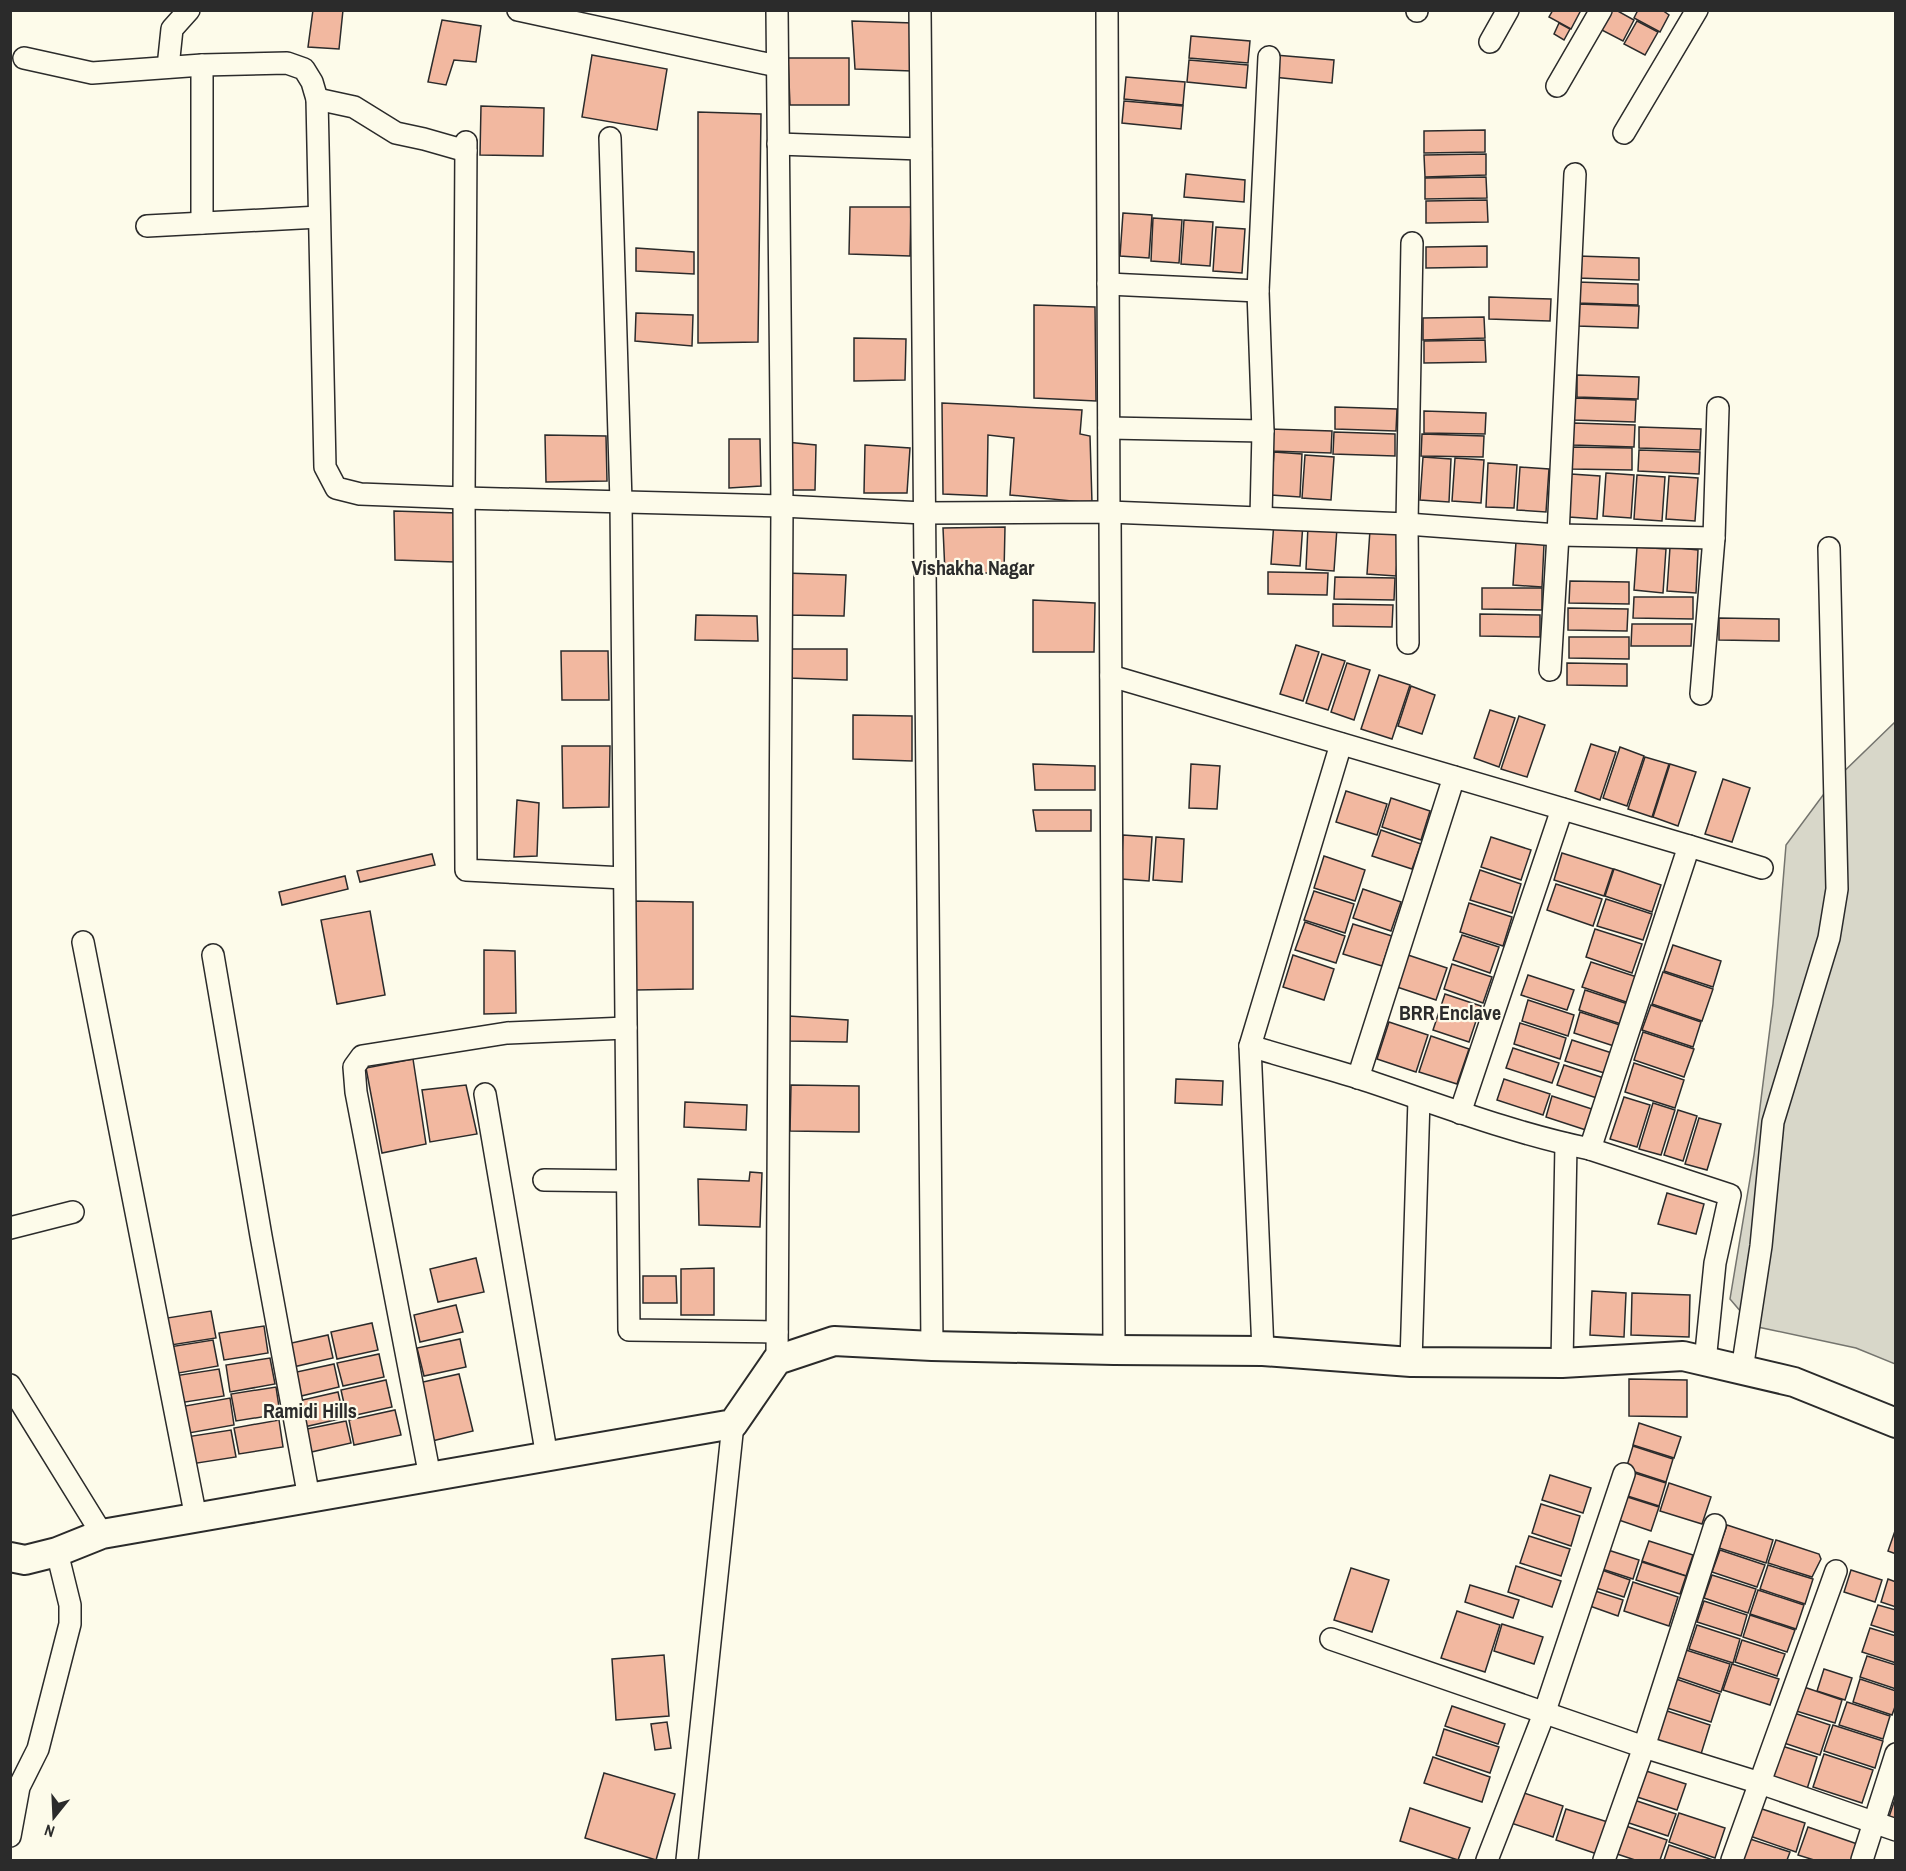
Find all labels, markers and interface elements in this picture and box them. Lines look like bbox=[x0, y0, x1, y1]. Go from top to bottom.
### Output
district label: Vishakha Nagar bbox=[912, 554, 1035, 581]
district label: BRR Enclave bbox=[1399, 999, 1501, 1026]
district label: Ramidi Hills bbox=[263, 1397, 357, 1424]
north arrow bbox=[24, 1787, 84, 1847]
text: N bbox=[41, 1819, 57, 1843]

